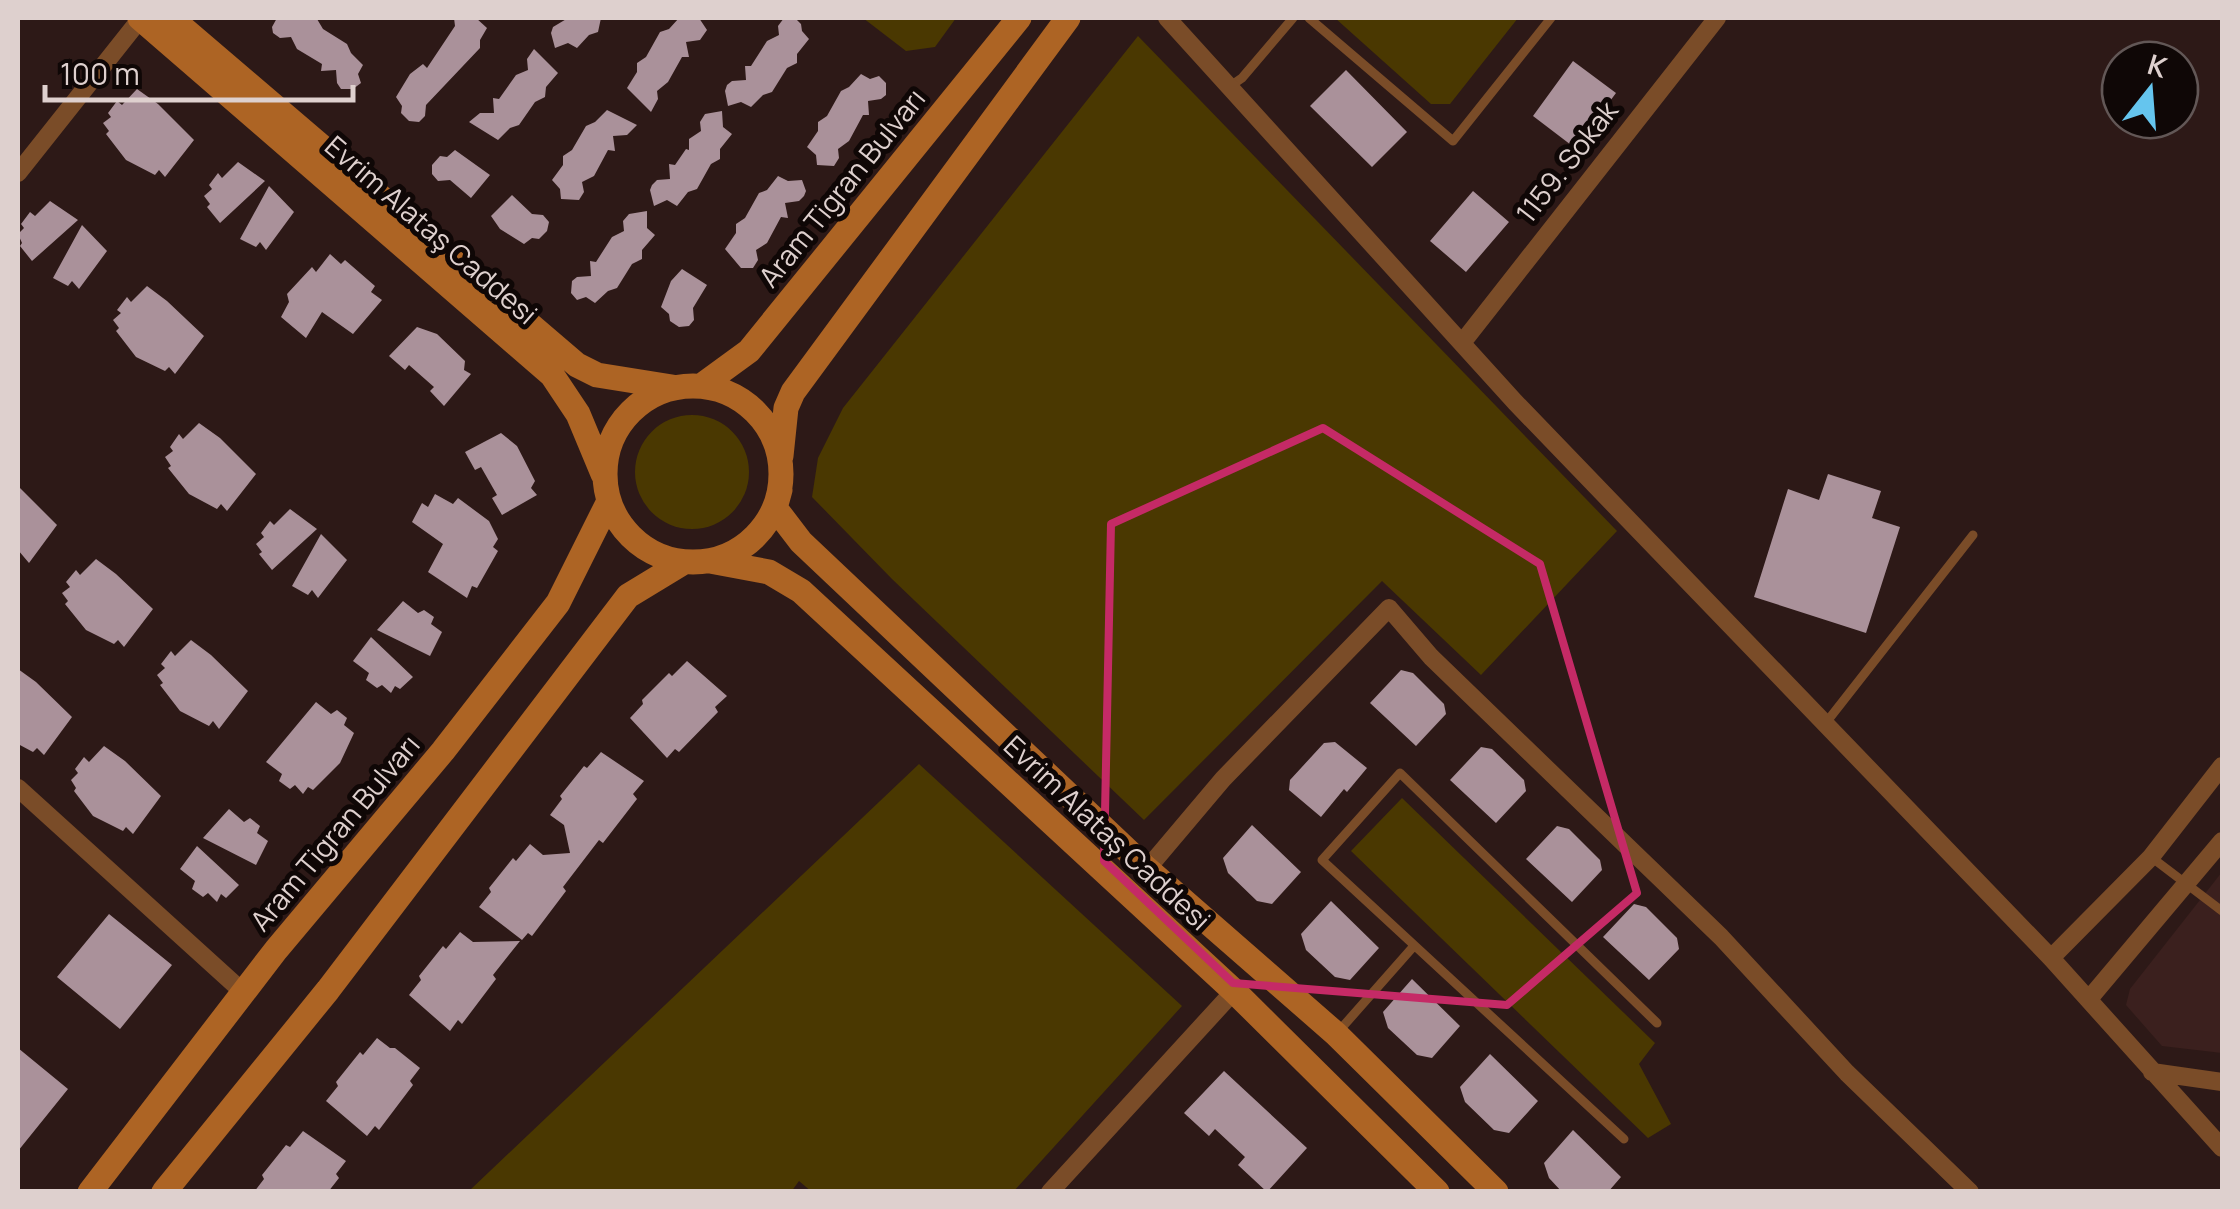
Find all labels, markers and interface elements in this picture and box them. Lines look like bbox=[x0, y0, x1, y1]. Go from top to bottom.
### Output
scale bar bbox=[45, 40, 352, 102]
north arrow bbox=[2100, 40, 2200, 140]
text: K bbox=[2143, 44, 2173, 86]
text: 100 m bbox=[60, 53, 140, 94]
street label: Aram Tigran Bulvarı bbox=[749, 80, 933, 295]
street label: 1159. Sokak bbox=[1507, 92, 1626, 230]
street label: Evrim Alataş Caddesi bbox=[318, 127, 546, 332]
street label: Aram Tigran Bulvarı bbox=[241, 726, 428, 938]
street label: Evrim Alataş Caddesi bbox=[996, 726, 1219, 938]

